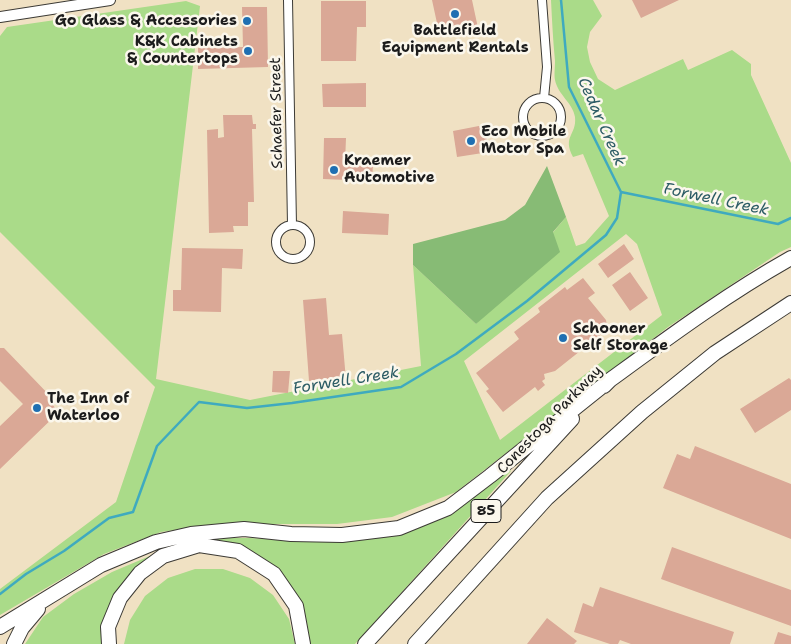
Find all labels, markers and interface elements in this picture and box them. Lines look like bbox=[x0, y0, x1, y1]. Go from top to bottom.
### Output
marker: Battlefield Equipment Rentals bbox=[449, 8, 461, 20]
place label: Go Glass & Accessories bbox=[55, 12, 237, 30]
marker: Go Glass & Accessories bbox=[241, 15, 253, 27]
place label: Battlefield Equipment Rentals bbox=[381, 22, 529, 57]
place label: K&K Cabinets & Countertops bbox=[127, 33, 238, 68]
marker: K&K Cabinets & Countertops bbox=[242, 45, 254, 57]
street label: Schaefer Street bbox=[267, 57, 287, 169]
water label: Cedar Creek bbox=[573, 75, 629, 169]
place label: Eco Mobile Motor Spa bbox=[481, 123, 567, 158]
marker: Eco Mobile Motor Spa bbox=[465, 135, 477, 147]
place label: Kraemer Automotive bbox=[344, 152, 435, 187]
marker: Kraemer Automotive bbox=[328, 164, 340, 176]
water label: Forwell Creek bbox=[662, 179, 770, 221]
place label: Schooner Self Storage bbox=[573, 320, 668, 355]
marker: Schooner Self Storage bbox=[557, 332, 569, 344]
street label: Conestoga Parkway bbox=[494, 362, 606, 478]
water label: Forwell Creek bbox=[292, 363, 400, 399]
place label: The Inn of Waterloo bbox=[47, 390, 129, 425]
marker: The Inn of Waterloo bbox=[31, 402, 43, 414]
road number: 85 bbox=[471, 500, 501, 522]

